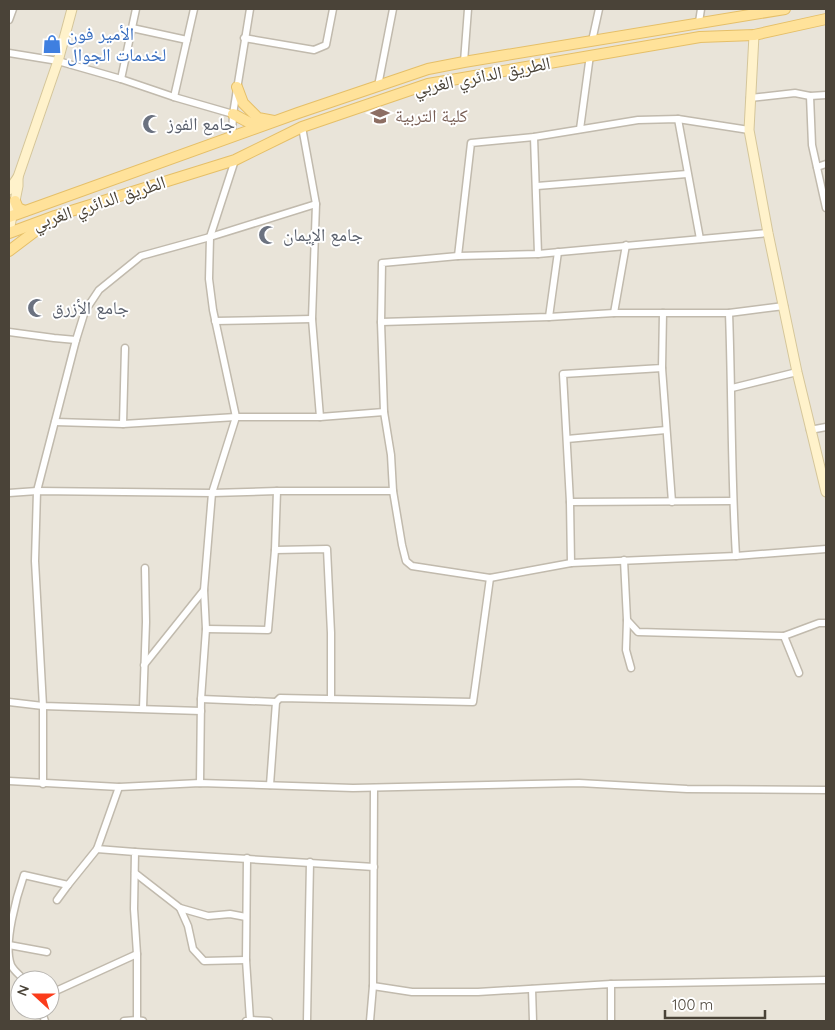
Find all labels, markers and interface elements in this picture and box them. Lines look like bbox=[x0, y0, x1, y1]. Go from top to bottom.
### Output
place label: الأمير فون لخدمات الجوال bbox=[67, 22, 166, 66]
shop icon: الأمير فون لخدمات الجوال bbox=[41, 33, 63, 55]
street label: الطريق الدائري الغربي bbox=[412, 51, 553, 104]
place label: كلية التربية bbox=[395, 104, 468, 127]
school or university icon: كلية التربية bbox=[369, 105, 391, 127]
place label: جامع الفوز bbox=[166, 112, 235, 136]
mosque icon: جامع الفوز bbox=[141, 113, 163, 135]
street label: الطريق الدائري الغربي bbox=[29, 170, 169, 238]
place label: جامع الإيمان bbox=[283, 223, 363, 247]
mosque icon: جامع الإيمان bbox=[257, 224, 279, 246]
place label: جامع الأزرق bbox=[52, 296, 129, 320]
mosque icon: جامع الأزرق bbox=[26, 297, 48, 319]
north arrow bbox=[10, 970, 60, 1020]
text: N bbox=[13, 982, 33, 998]
scale bar bbox=[665, 988, 765, 1020]
text: 100 m bbox=[672, 995, 713, 1014]

